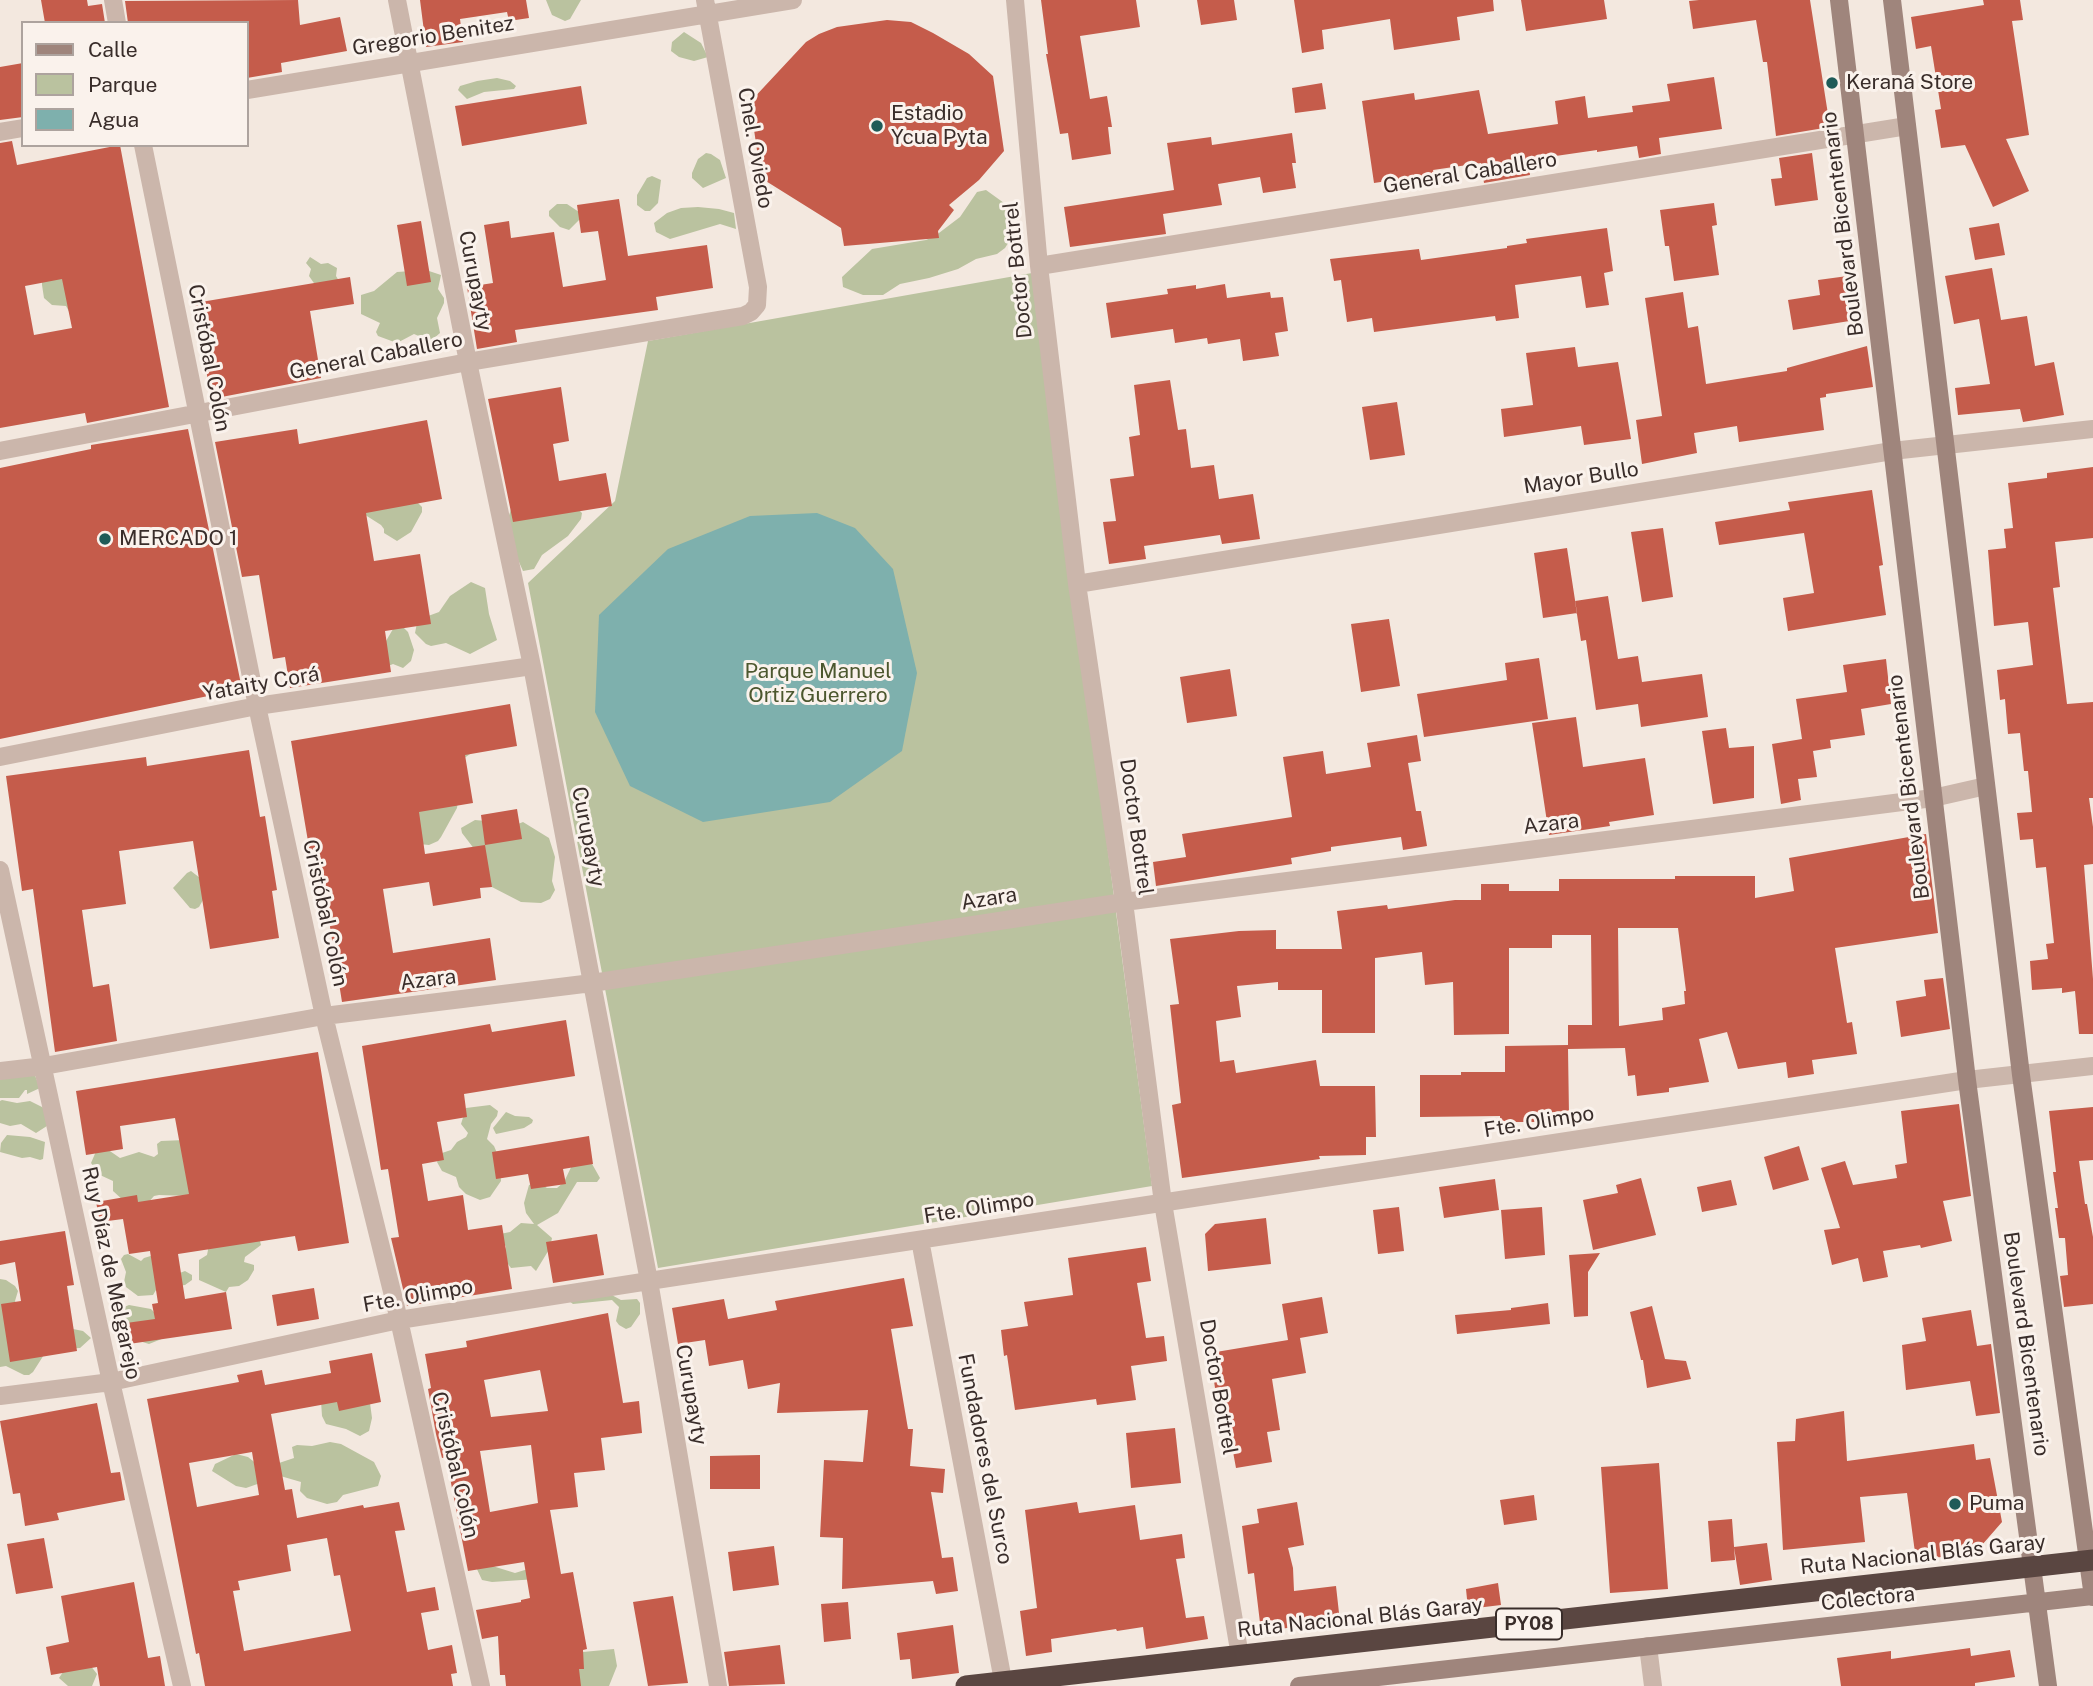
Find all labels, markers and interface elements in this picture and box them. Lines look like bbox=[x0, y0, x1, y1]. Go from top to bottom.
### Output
street label: Gregorio Benitez bbox=[350, 11, 516, 61]
legend bbox=[21, 21, 248, 147]
text: Calle bbox=[88, 37, 138, 62]
place label: Keraná Store bbox=[1846, 70, 1973, 96]
text: Parque bbox=[88, 72, 157, 97]
marker: Keraná Store bbox=[1824, 75, 1840, 91]
street label: Cnel. Oviedo bbox=[732, 86, 778, 210]
place label: Estadio Ycua Pyta bbox=[891, 101, 987, 151]
text: Agua bbox=[88, 107, 139, 132]
street label: Boulevard Bicentenario bbox=[1817, 110, 1869, 338]
marker: Estadio Ycua Pyta bbox=[869, 118, 885, 134]
street label: General Caballero bbox=[1381, 147, 1559, 199]
street label: Doctor Bottrel bbox=[998, 200, 1038, 340]
street label: Curupayty bbox=[453, 229, 497, 333]
street label: Cristóbal Colón bbox=[182, 282, 236, 434]
street label: General Caballero bbox=[287, 327, 465, 385]
street label: Mayor Bullo bbox=[1522, 456, 1640, 500]
place label: MERCADO 1 bbox=[119, 526, 237, 552]
marker: MERCADO 1 bbox=[97, 531, 113, 547]
park label: Parque Manuel Ortiz Guerrero bbox=[744, 659, 892, 709]
street label: Yataity Corá bbox=[201, 661, 321, 707]
street label: Boulevard Bicentenario bbox=[1883, 673, 1935, 901]
street label: Doctor Bottrel bbox=[1114, 757, 1158, 897]
street label: Curupayty bbox=[566, 785, 610, 889]
street label: Azara bbox=[1522, 808, 1580, 840]
street label: Cristóbal Colón bbox=[297, 837, 353, 989]
street label: Azara bbox=[959, 882, 1019, 916]
street label: Azara bbox=[399, 964, 457, 996]
street label: Fte. Olimpo bbox=[1482, 1101, 1596, 1143]
street label: Ruy Díaz de Melgarejo bbox=[76, 1164, 146, 1382]
street label: Fte. Olimpo bbox=[922, 1187, 1036, 1229]
street label: Boulevard Bicentenario bbox=[1998, 1230, 2054, 1458]
street label: Fte. Olimpo bbox=[361, 1274, 475, 1318]
street label: Doctor Bottrel bbox=[1194, 1317, 1242, 1457]
street label: Curupayty bbox=[670, 1343, 712, 1447]
street label: Fundadores del Surco bbox=[952, 1351, 1018, 1567]
street label: Cristóbal Colón bbox=[426, 1389, 484, 1541]
place label: Puma bbox=[1969, 1491, 2024, 1517]
marker: Puma bbox=[1947, 1496, 1963, 1512]
street label: Ruta Nacional Blás Garay bbox=[1799, 1530, 2047, 1580]
street label: Colectora bbox=[1820, 1582, 1916, 1616]
street label: Ruta Nacional Blás Garay bbox=[1236, 1593, 1484, 1643]
road number: PY08 bbox=[1496, 1608, 1562, 1640]

